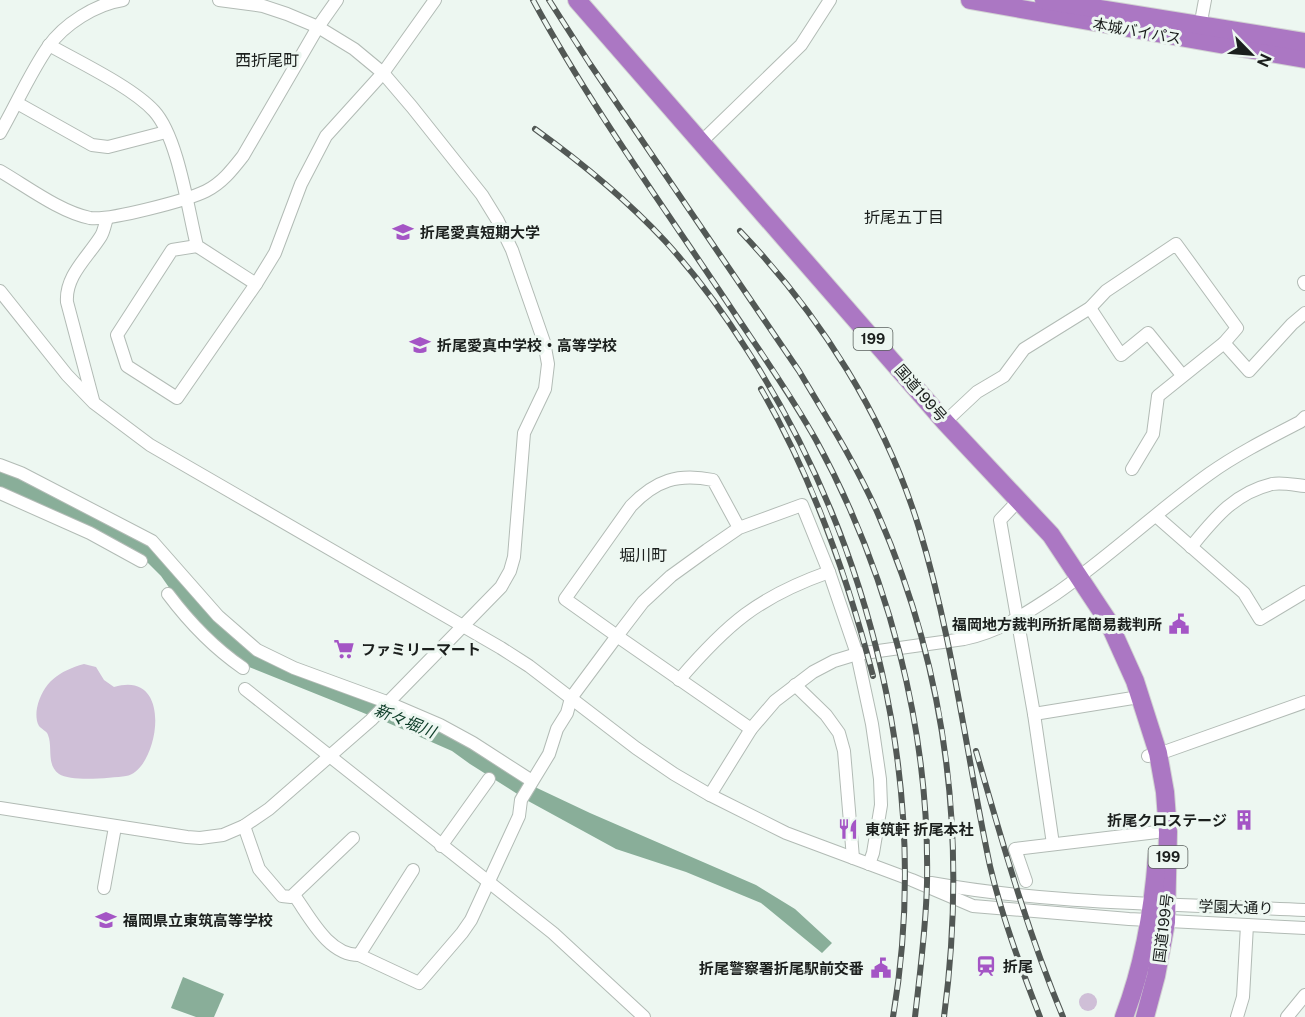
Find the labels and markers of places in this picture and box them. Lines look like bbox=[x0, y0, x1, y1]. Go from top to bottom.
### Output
school or university icon: 折尾愛真短期大学 bbox=[391, 220, 415, 244]
place label: 折尾愛真短期大学 bbox=[420, 224, 540, 241]
school or university icon: 折尾愛真中学校・高等学校 bbox=[408, 333, 432, 357]
place label: 折尾愛真中学校・高等学校 bbox=[437, 337, 617, 354]
public building icon: 福岡地方裁判所折尾簡易裁判所 bbox=[1167, 612, 1191, 636]
place label: 福岡地方裁判所折尾簡易裁判所 bbox=[951, 616, 1162, 633]
supermarket icon: ファミリーマート bbox=[332, 637, 356, 661]
place label: ファミリーマート bbox=[361, 641, 481, 658]
building icon: 折尾クロステージ bbox=[1232, 808, 1256, 832]
place label: 折尾クロステージ bbox=[1107, 812, 1227, 829]
restaurant icon: 東筑軒 折尾本社 bbox=[836, 817, 860, 841]
place label: 東筑軒 折尾本社 bbox=[865, 821, 973, 838]
school or university icon: 福岡県立東筑高等学校 bbox=[94, 908, 118, 932]
place label: 福岡県立東筑高等学校 bbox=[122, 912, 273, 929]
station icon: 折尾 bbox=[974, 954, 998, 978]
public building icon: 折尾警察署折尾駅前交番 bbox=[869, 956, 893, 980]
place label: 折尾 bbox=[1003, 958, 1033, 975]
place label: 折尾警察署折尾駅前交番 bbox=[699, 960, 864, 977]

